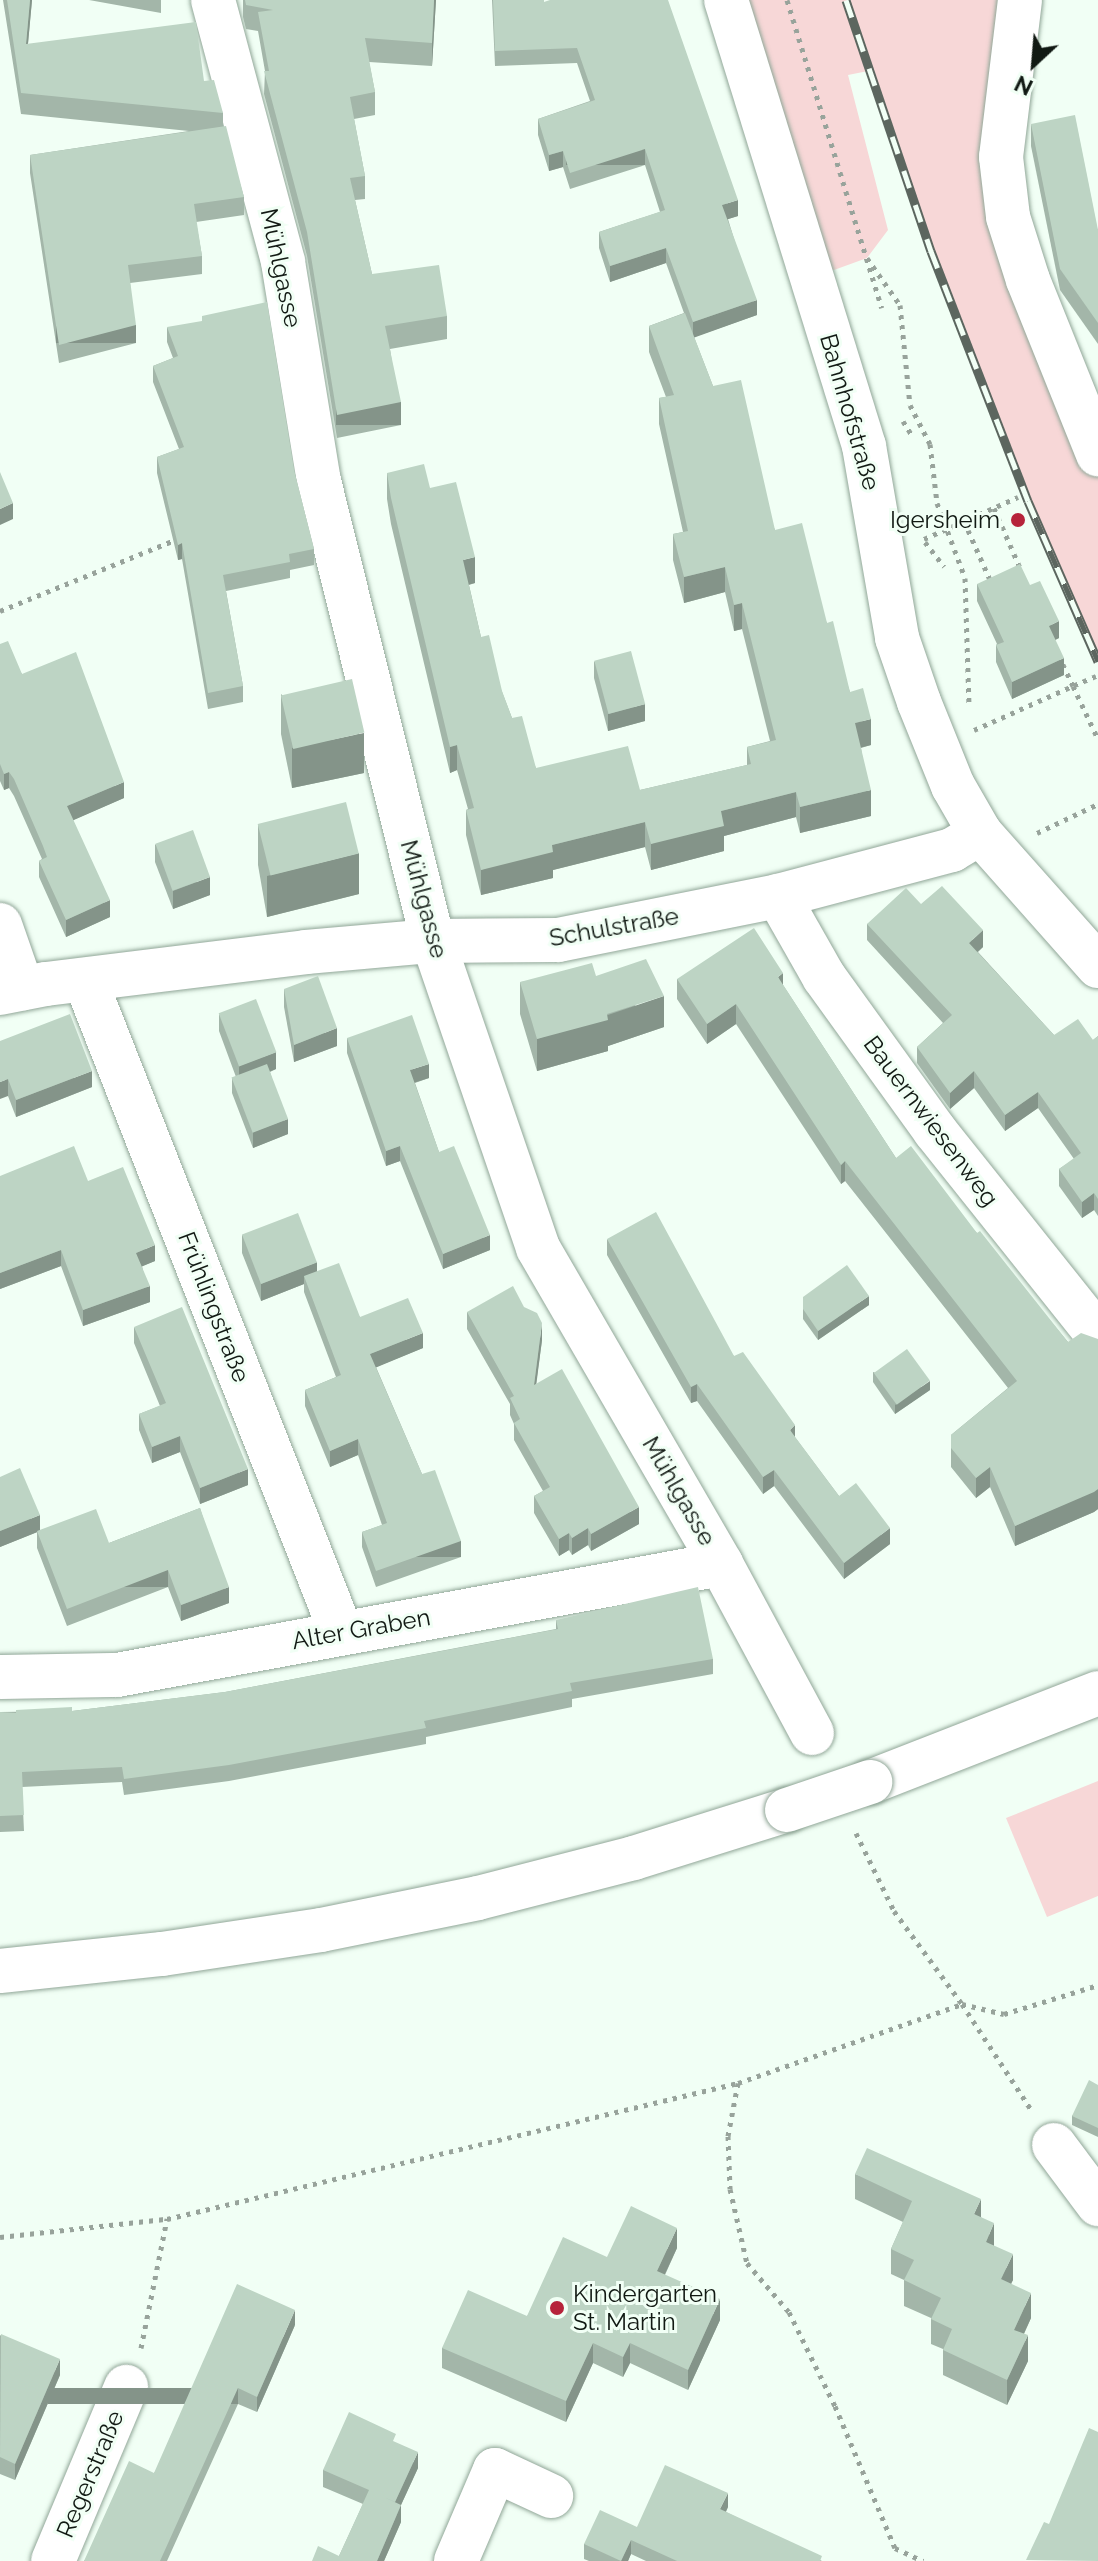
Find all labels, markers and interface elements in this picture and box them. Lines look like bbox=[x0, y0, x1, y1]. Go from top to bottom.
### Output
north arrow bbox=[994, 24, 1074, 104]
text: N bbox=[1010, 70, 1037, 101]
street label: Mühlgasse bbox=[254, 206, 308, 330]
street label: Bahnhofstraße bbox=[814, 330, 886, 494]
place label: Igersheim bbox=[890, 506, 1000, 534]
marker: Igersheim bbox=[1007, 509, 1029, 531]
street label: Mühlgasse bbox=[394, 837, 454, 961]
street label: Schulstraße bbox=[547, 901, 681, 953]
street label: Bauernwiesenweg bbox=[858, 1030, 1004, 1212]
street label: Frühlingstraße bbox=[172, 1228, 256, 1386]
street label: Mühlgasse bbox=[636, 1431, 722, 1551]
street label: Alter Graben bbox=[289, 1603, 433, 1655]
place label: Kindergarten St. Martin bbox=[573, 2280, 717, 2336]
marker: Kindergarten St. Martin bbox=[548, 2299, 566, 2317]
street label: Regerstraße bbox=[50, 2406, 130, 2542]

